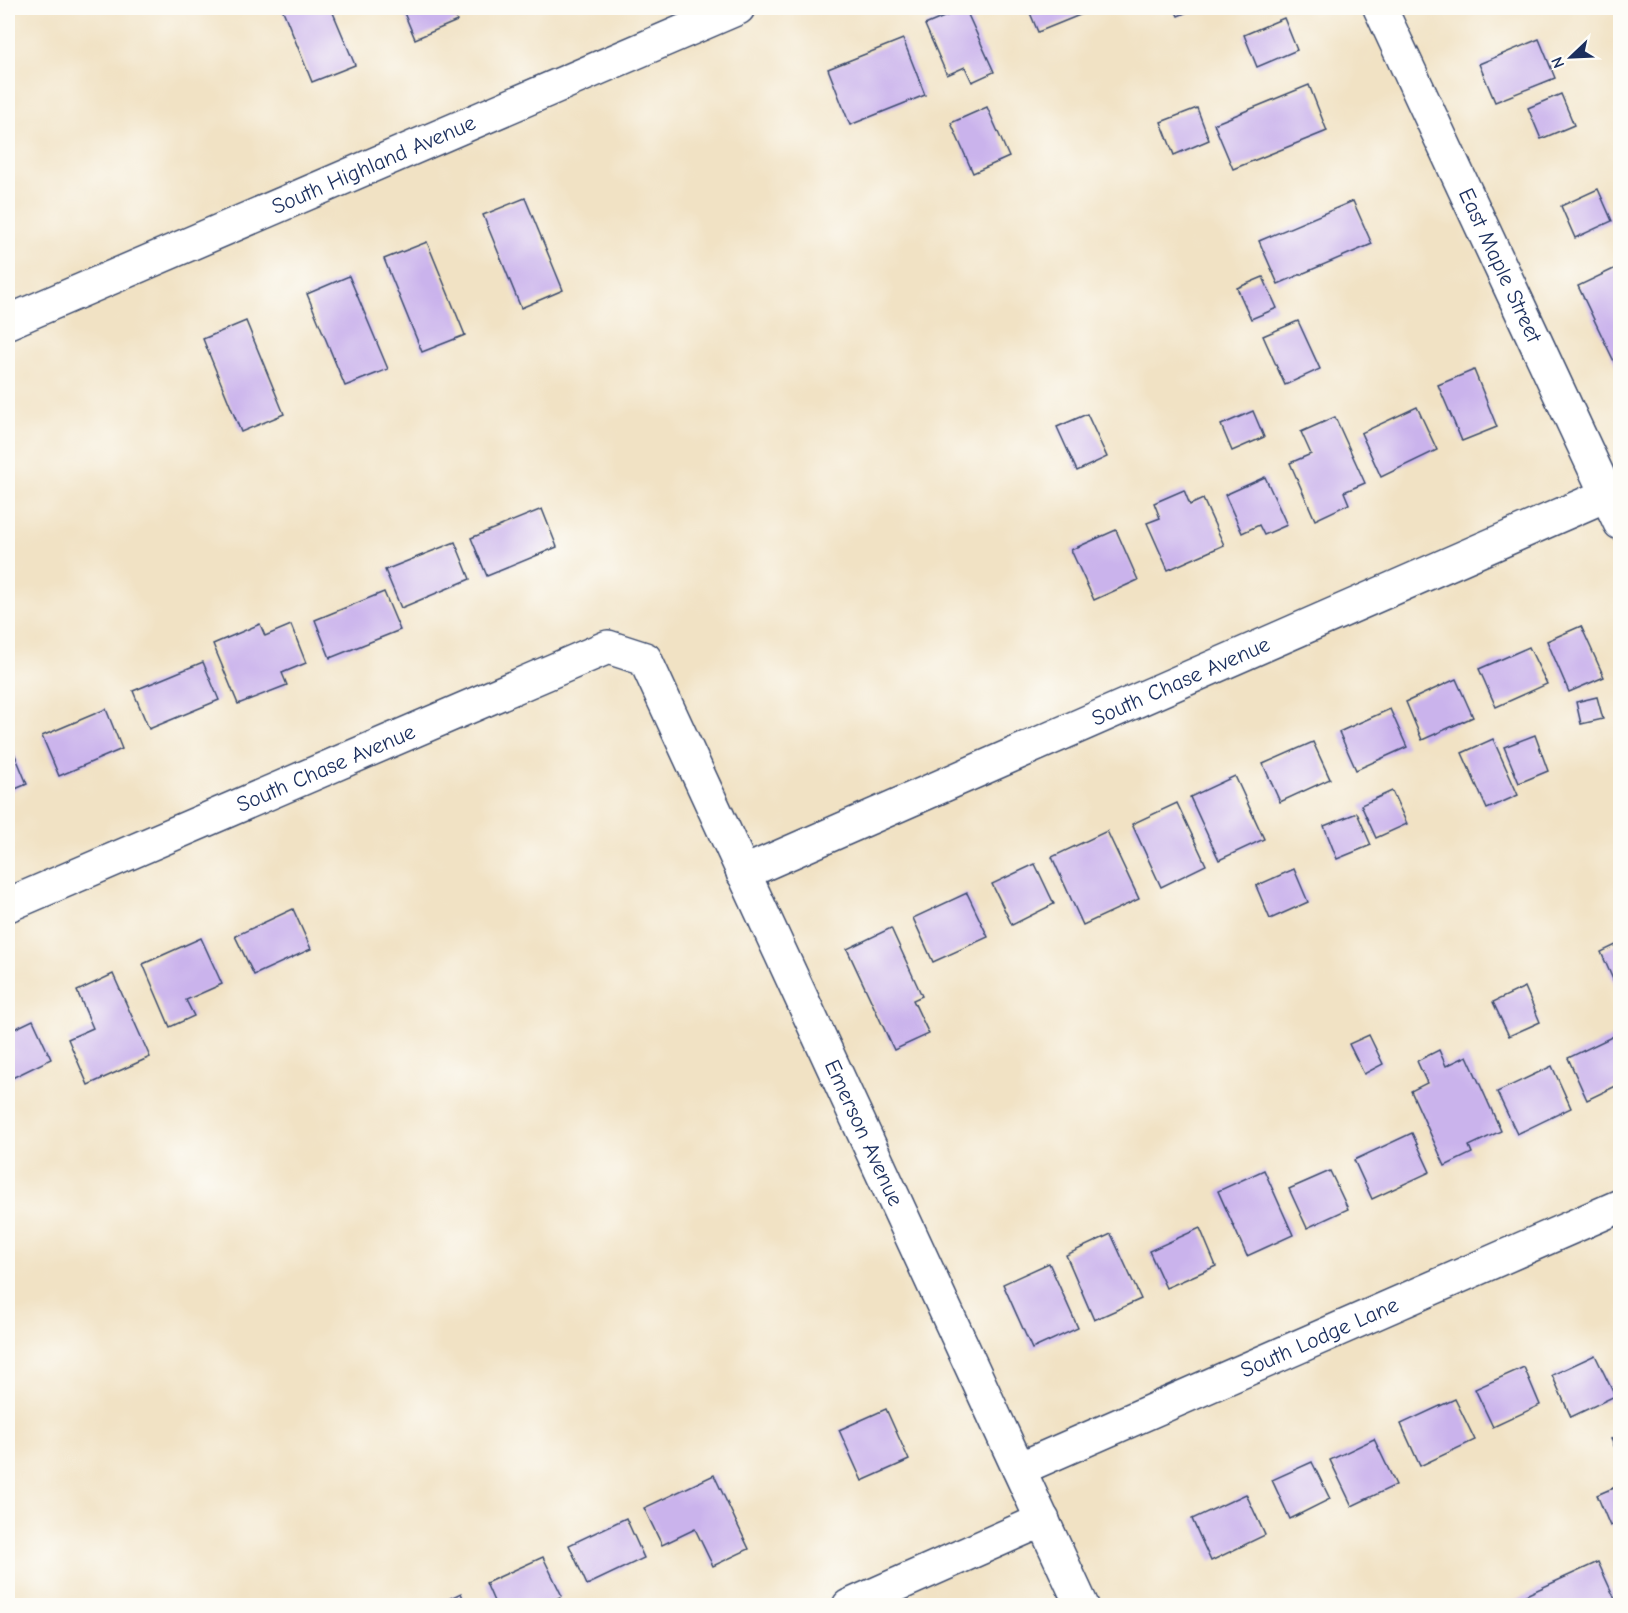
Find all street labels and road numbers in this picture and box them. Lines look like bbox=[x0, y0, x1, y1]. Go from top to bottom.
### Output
street label: South Highland Avenue bbox=[268, 109, 479, 220]
street label: East Maple Street bbox=[1453, 184, 1547, 347]
street label: South Chase Avenue bbox=[1088, 631, 1274, 732]
street label: South Chase Avenue bbox=[233, 719, 419, 818]
street label: Emerson Avenue bbox=[819, 1056, 909, 1210]
street label: South Lodge Lane bbox=[1237, 1292, 1402, 1383]

